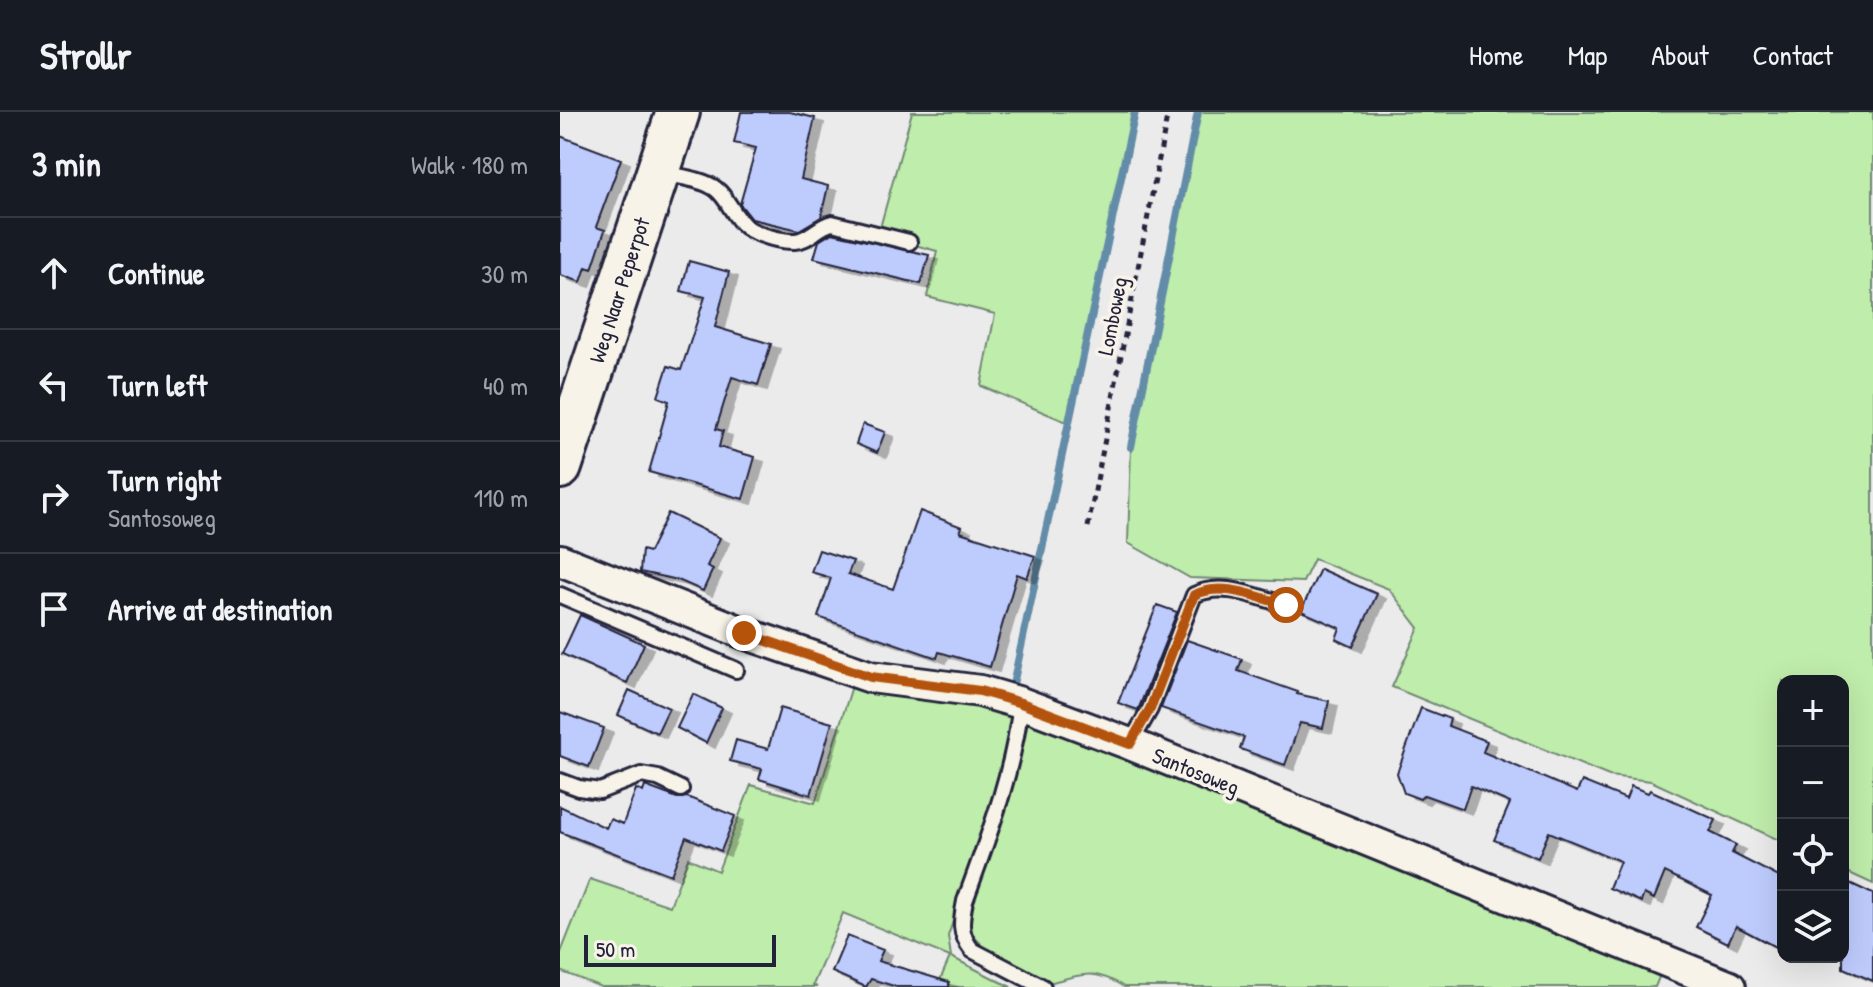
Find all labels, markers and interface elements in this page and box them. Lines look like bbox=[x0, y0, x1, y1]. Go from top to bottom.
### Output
text: Strollr bbox=[40, 29, 131, 81]
text: Home bbox=[1469, 36, 1524, 74]
text: Map bbox=[1568, 36, 1607, 74]
text: About bbox=[1651, 36, 1709, 74]
text: Contact bbox=[1753, 36, 1833, 74]
text: 3 min bbox=[32, 141, 101, 187]
text: Walk · 180 m bbox=[411, 147, 528, 182]
street label: Weg Naar Peperpot bbox=[581, 213, 657, 367]
icon: ahead bbox=[32, 251, 76, 295]
text: Continue bbox=[108, 253, 205, 293]
text: 30 m bbox=[481, 256, 528, 291]
street label: Lomboweg bbox=[1090, 275, 1134, 357]
icon: left bbox=[32, 363, 76, 407]
text: Turn left bbox=[108, 365, 207, 405]
text: 40 m bbox=[483, 368, 528, 403]
text: Turn right bbox=[108, 460, 221, 500]
icon: right bbox=[32, 475, 76, 519]
text: 110 m bbox=[474, 480, 528, 515]
text: Santosoweg bbox=[108, 500, 216, 535]
icon: arrive bbox=[32, 587, 76, 631]
route start bbox=[1268, 587, 1304, 623]
text: Arrive at destination bbox=[108, 589, 333, 629]
route end bbox=[726, 615, 762, 651]
map controls bbox=[1777, 675, 1849, 963]
button: + bbox=[1777, 675, 1849, 747]
street label: Santosoweg bbox=[1148, 740, 1244, 802]
button: − bbox=[1777, 747, 1849, 819]
button: locate bbox=[1777, 819, 1849, 891]
button: layers bbox=[1777, 891, 1849, 963]
scale bar bbox=[584, 931, 776, 967]
text: 50 m bbox=[596, 934, 635, 964]

